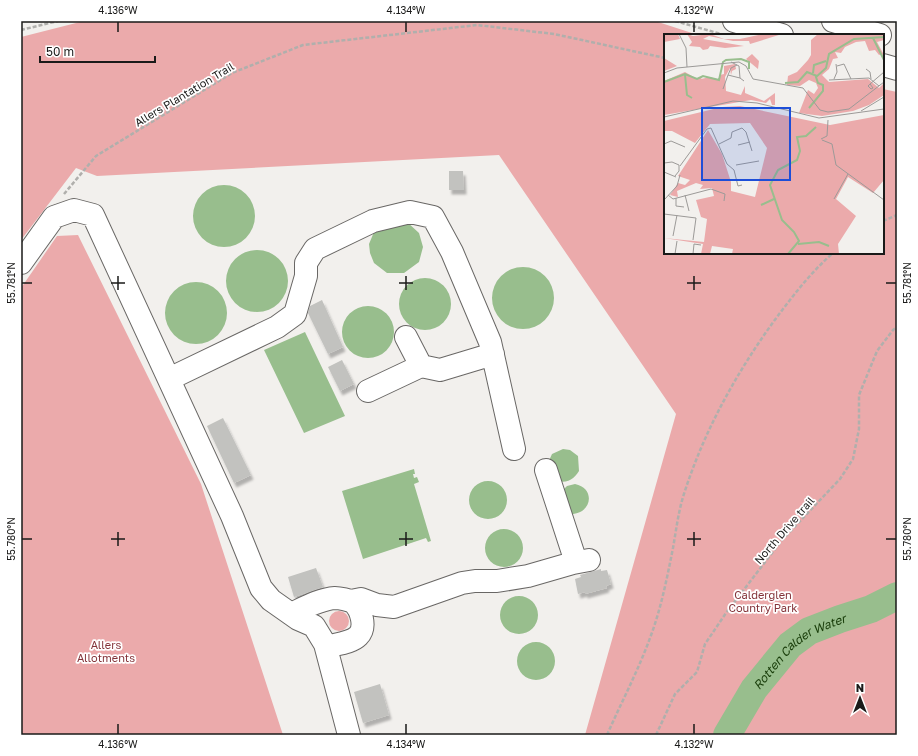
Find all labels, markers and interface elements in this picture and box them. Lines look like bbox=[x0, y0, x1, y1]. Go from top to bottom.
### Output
text: 4.136°W bbox=[98, 4, 138, 16]
text: 4.134°W bbox=[387, 4, 426, 16]
text: 4.132°W bbox=[674, 4, 714, 16]
inset map bbox=[664, 34, 884, 254]
scale bar bbox=[40, 38, 155, 64]
text: 50 m bbox=[46, 44, 74, 59]
street label: Allers Plantation Trail bbox=[132, 59, 236, 129]
text: 55.781°N bbox=[5, 262, 17, 304]
text: 55.781°N bbox=[901, 262, 913, 304]
street label: North Drive trail bbox=[751, 493, 817, 566]
text: 55.780°N bbox=[5, 517, 17, 561]
text: 55.780°N bbox=[901, 517, 913, 561]
park label: Calderglen Country Park bbox=[728, 588, 798, 614]
water label: Rotten Calder Water bbox=[750, 609, 850, 692]
park label: Allers Allotments bbox=[77, 638, 135, 664]
north arrow bbox=[840, 678, 880, 718]
text: N bbox=[856, 681, 864, 694]
text: 4.136°W bbox=[98, 738, 138, 750]
text: 4.134°W bbox=[387, 738, 426, 750]
text: 4.132°W bbox=[674, 738, 714, 750]

